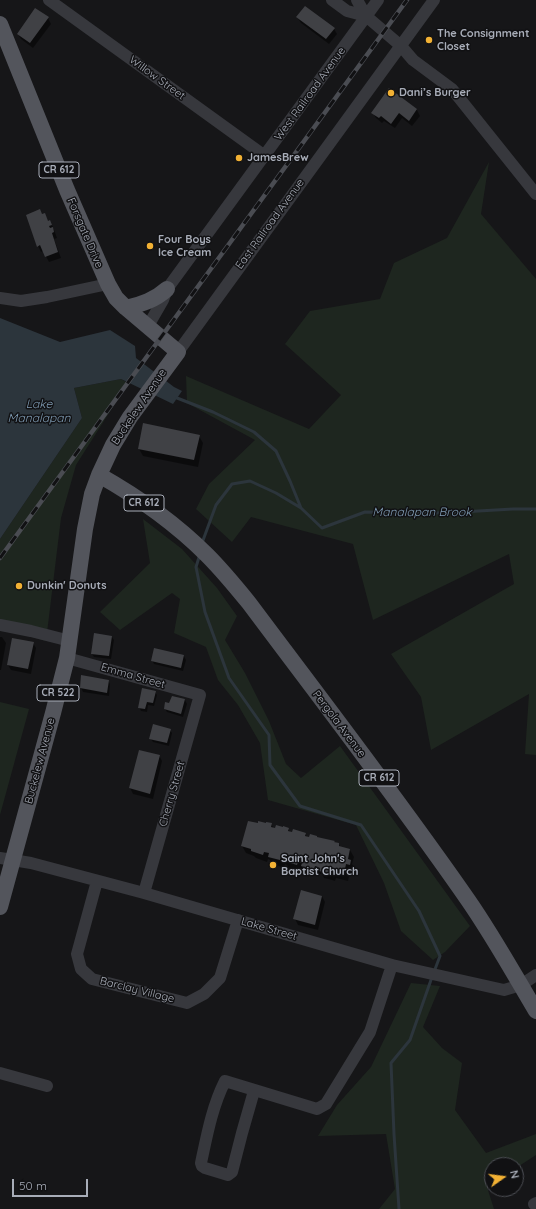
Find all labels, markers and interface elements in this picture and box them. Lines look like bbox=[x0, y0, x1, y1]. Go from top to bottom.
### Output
place label: The Consignment Closet bbox=[437, 27, 529, 53]
marker: The Consignment Closet bbox=[424, 35, 434, 45]
street label: West Railroad Avenue bbox=[272, 45, 348, 143]
street label: Willow Street bbox=[126, 53, 188, 103]
place label: Dani’s Burger bbox=[399, 86, 471, 100]
marker: Dani’s Burger bbox=[386, 88, 396, 98]
place label: JamesBrew bbox=[247, 151, 309, 165]
marker: JamesBrew bbox=[234, 153, 244, 163]
road number: CR 612 bbox=[39, 162, 79, 178]
street label: East Railroad Avenue bbox=[233, 176, 307, 272]
street label: Forsgate Drive bbox=[64, 196, 106, 270]
place label: Four Boys Ice Cream bbox=[158, 233, 211, 259]
marker: Four Boys Ice Cream bbox=[145, 241, 155, 251]
street label: Buckelew Avenue bbox=[109, 367, 169, 447]
water label: Lake Manalapan bbox=[8, 397, 70, 425]
road number: CR 612 bbox=[124, 495, 164, 511]
water label: Manalapan Brook bbox=[372, 505, 472, 519]
place label: Dunkin' Donuts bbox=[27, 579, 107, 593]
marker: Dunkin' Donuts bbox=[14, 581, 24, 591]
street label: Emma Street bbox=[99, 661, 167, 691]
road number: CR 522 bbox=[37, 685, 79, 701]
street label: Pergola Avenue bbox=[310, 688, 368, 760]
street label: Buckelew Avenue bbox=[22, 717, 58, 805]
street label: Cherry Street bbox=[156, 760, 188, 828]
road number: CR 612 bbox=[359, 770, 399, 786]
place label: Saint John's Baptist Church bbox=[281, 852, 358, 878]
marker: Saint John's Baptist Church bbox=[268, 860, 278, 870]
street label: Lake Street bbox=[240, 915, 298, 943]
street label: Barclay Village bbox=[98, 974, 176, 1006]
north arrow bbox=[484, 1157, 524, 1197]
text: N bbox=[507, 1169, 522, 1180]
scale bar bbox=[14, 1171, 90, 1197]
text: 50 m bbox=[19, 1178, 47, 1193]

